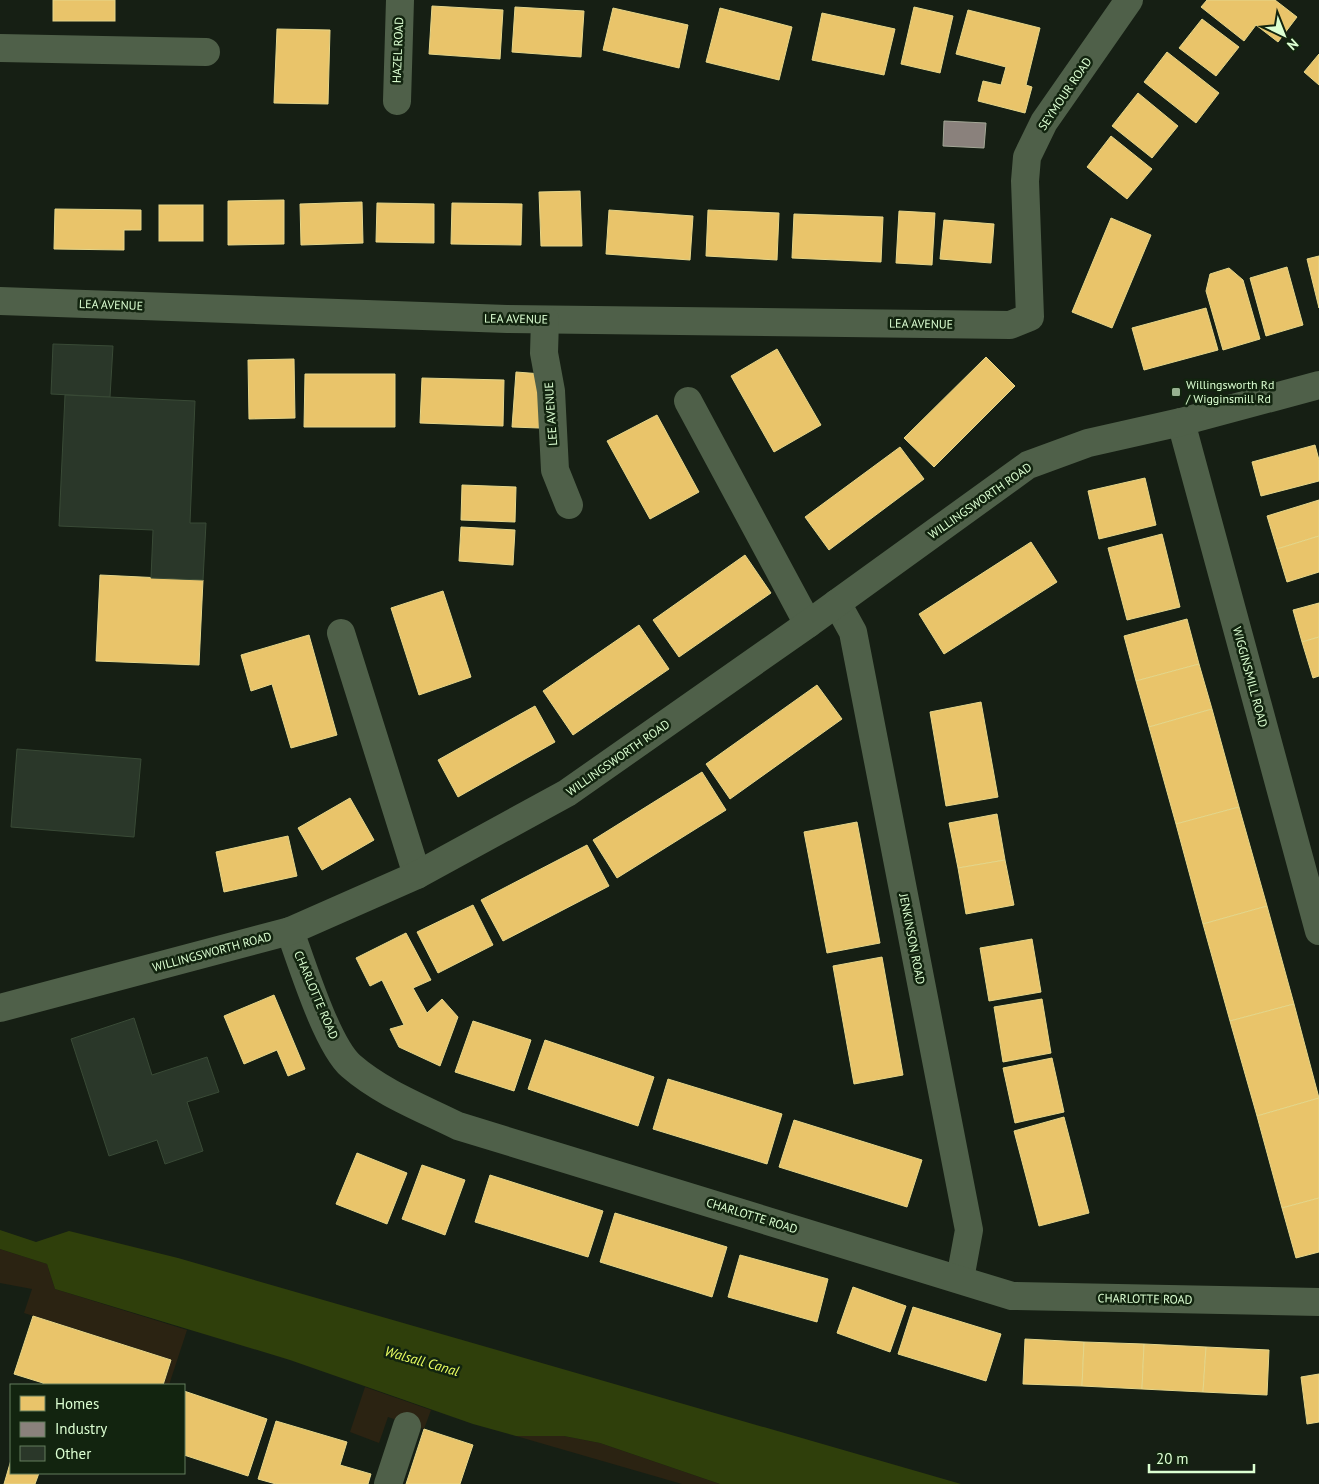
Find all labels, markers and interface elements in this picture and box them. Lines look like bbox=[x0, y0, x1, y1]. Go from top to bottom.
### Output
north arrow bbox=[1259, 10, 1309, 60]
street label: HAZEL ROAD bbox=[389, 17, 406, 83]
text: N bbox=[1283, 35, 1302, 54]
street label: SEYMOUR ROAD bbox=[1035, 54, 1095, 133]
street label: LEA AVENUE bbox=[79, 296, 143, 313]
street label: LEA AVENUE bbox=[484, 310, 548, 327]
street label: LEA AVENUE bbox=[889, 315, 953, 332]
place label: Willingsworth Rd / Wigginsmill Rd bbox=[1185, 377, 1274, 406]
street label: LEE AVENUE bbox=[541, 382, 560, 446]
marker: Willingsworth Rd / Wigginsmill Rd bbox=[1170, 386, 1182, 398]
street label: WILLINGSWORTH ROAD bbox=[925, 459, 1034, 542]
street label: WIGGINSMILL ROAD bbox=[1230, 625, 1271, 729]
street label: WILLINGSWORTH ROAD bbox=[563, 716, 672, 799]
street label: JENKINSON ROAD bbox=[896, 891, 929, 986]
street label: WILLINGSWORTH ROAD bbox=[151, 928, 273, 975]
street label: CHARLOTTE ROAD bbox=[291, 948, 342, 1041]
street label: CHARLOTTE ROAD bbox=[705, 1195, 800, 1237]
street label: CHARLOTTE ROAD bbox=[1098, 1290, 1193, 1307]
water label: Walsall Canal bbox=[383, 1342, 462, 1380]
legend bbox=[10, 1384, 185, 1474]
text: Homes bbox=[55, 1394, 99, 1413]
text: Industry bbox=[55, 1419, 107, 1438]
scale bar bbox=[1149, 1442, 1254, 1474]
text: Other bbox=[55, 1444, 91, 1463]
text: 20 m bbox=[1156, 1449, 1189, 1468]

